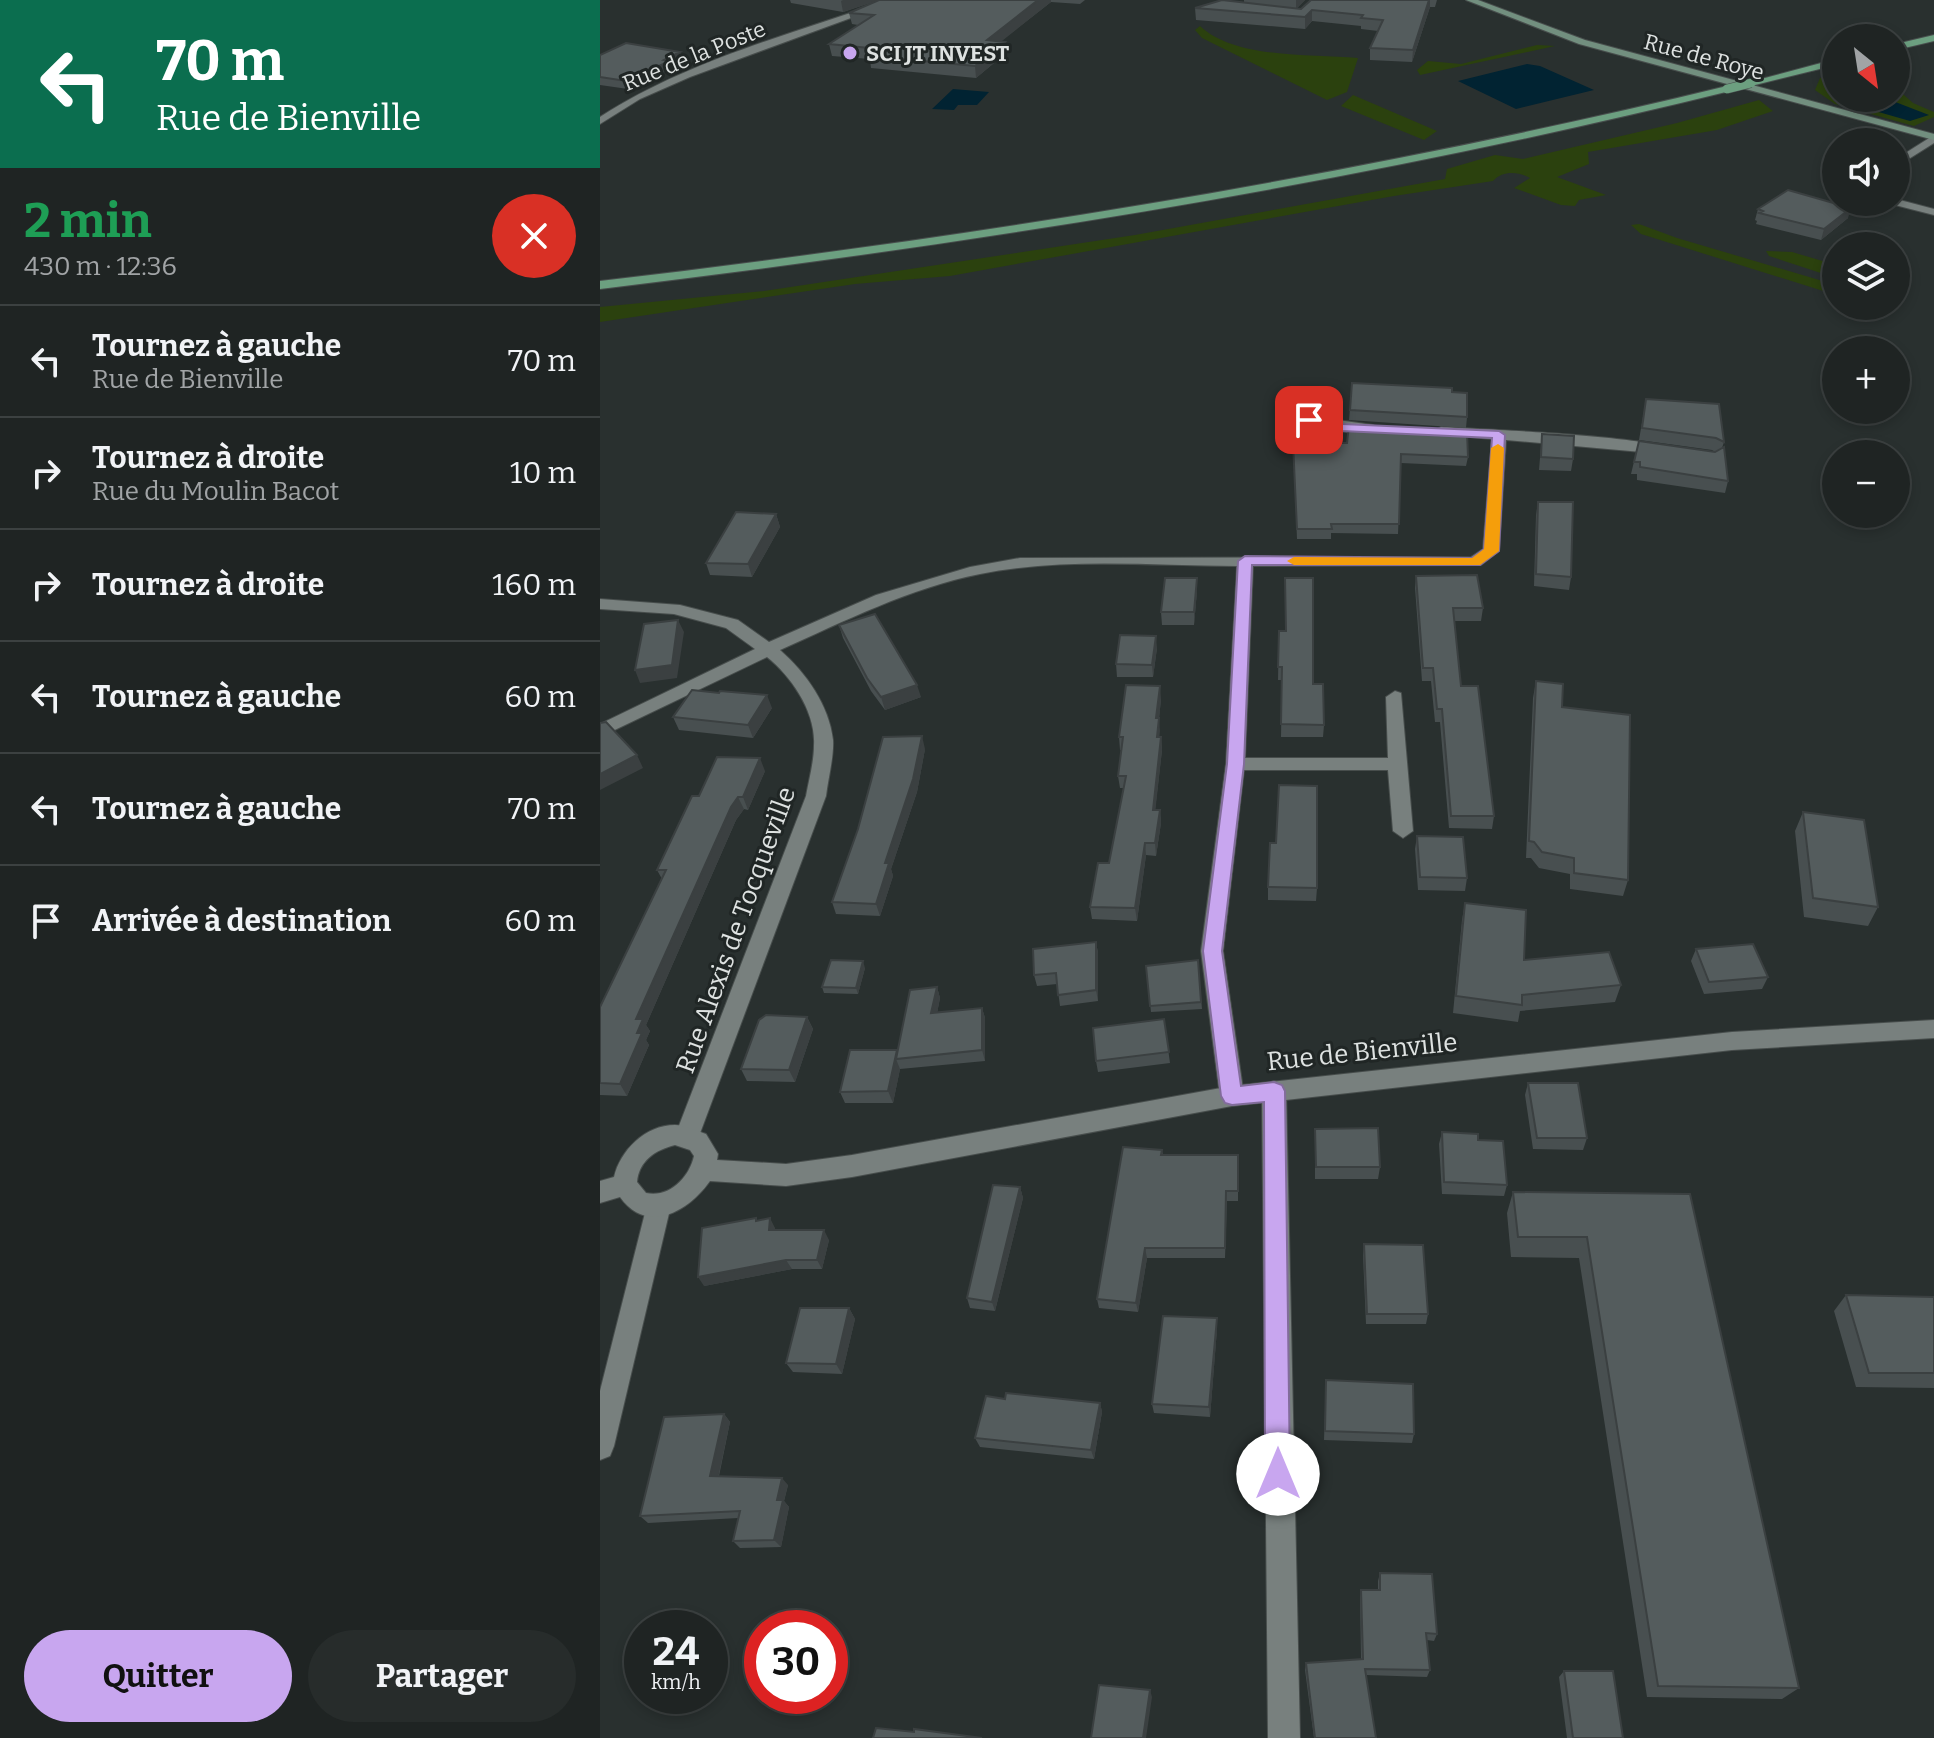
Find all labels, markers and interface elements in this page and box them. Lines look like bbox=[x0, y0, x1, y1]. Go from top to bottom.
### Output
street label: Rue de la Poste bbox=[619, 15, 769, 97]
north arrow bbox=[1822, 24, 1910, 112]
map controls bbox=[1822, 24, 1910, 528]
text: 70 m bbox=[156, 28, 284, 95]
street label: Rue de Roye bbox=[1641, 28, 1767, 86]
icon: left bbox=[24, 32, 128, 136]
place label: SCI JT INVEST bbox=[866, 40, 1010, 67]
marker: SCI JT INVEST bbox=[841, 44, 859, 62]
text: Rue de Bienville bbox=[156, 96, 421, 140]
button: sound bbox=[1822, 128, 1910, 216]
text: 2 min bbox=[24, 192, 152, 250]
button: close bbox=[492, 194, 576, 278]
button: layers bbox=[1822, 232, 1910, 320]
text: 430 m · 12:36 bbox=[24, 251, 177, 282]
text: Tournez à gauche bbox=[92, 328, 341, 364]
button: + bbox=[1822, 336, 1910, 424]
icon: left bbox=[24, 339, 68, 383]
text: 70 m bbox=[508, 343, 576, 379]
text: Rue de Bienville bbox=[92, 364, 284, 395]
pin bbox=[1275, 386, 1343, 454]
icon: arrive bbox=[1287, 398, 1331, 442]
text: Tournez à droite bbox=[92, 440, 324, 476]
button: − bbox=[1822, 440, 1910, 528]
icon: right bbox=[24, 451, 68, 495]
text: 10 m bbox=[510, 455, 576, 491]
text: Rue du Moulin Bacot bbox=[92, 476, 339, 507]
icon: right bbox=[24, 563, 68, 607]
text: Tournez à droite bbox=[92, 567, 324, 603]
text: 160 m bbox=[492, 567, 576, 603]
icon: left bbox=[24, 675, 68, 719]
text: Tournez à gauche bbox=[92, 679, 341, 715]
text: 60 m bbox=[505, 679, 576, 715]
street label: Rue Alexis de Tocqueville bbox=[670, 783, 802, 1077]
icon: left bbox=[24, 787, 68, 831]
text: Tournez à gauche bbox=[92, 791, 341, 827]
text: 70 m bbox=[508, 791, 576, 827]
icon: arrive bbox=[24, 899, 68, 943]
text: Arrivée à destination bbox=[92, 903, 391, 939]
text: 60 m bbox=[505, 903, 576, 939]
street label: Rue de Bienville bbox=[1265, 1027, 1459, 1077]
position arrow bbox=[1236, 1432, 1320, 1516]
speed limit sign: 30 bbox=[744, 1610, 848, 1714]
text: 24 bbox=[653, 1628, 699, 1676]
button: Quitter bbox=[24, 1630, 292, 1722]
button: Partager bbox=[308, 1630, 576, 1722]
text: km/h bbox=[651, 1670, 701, 1694]

